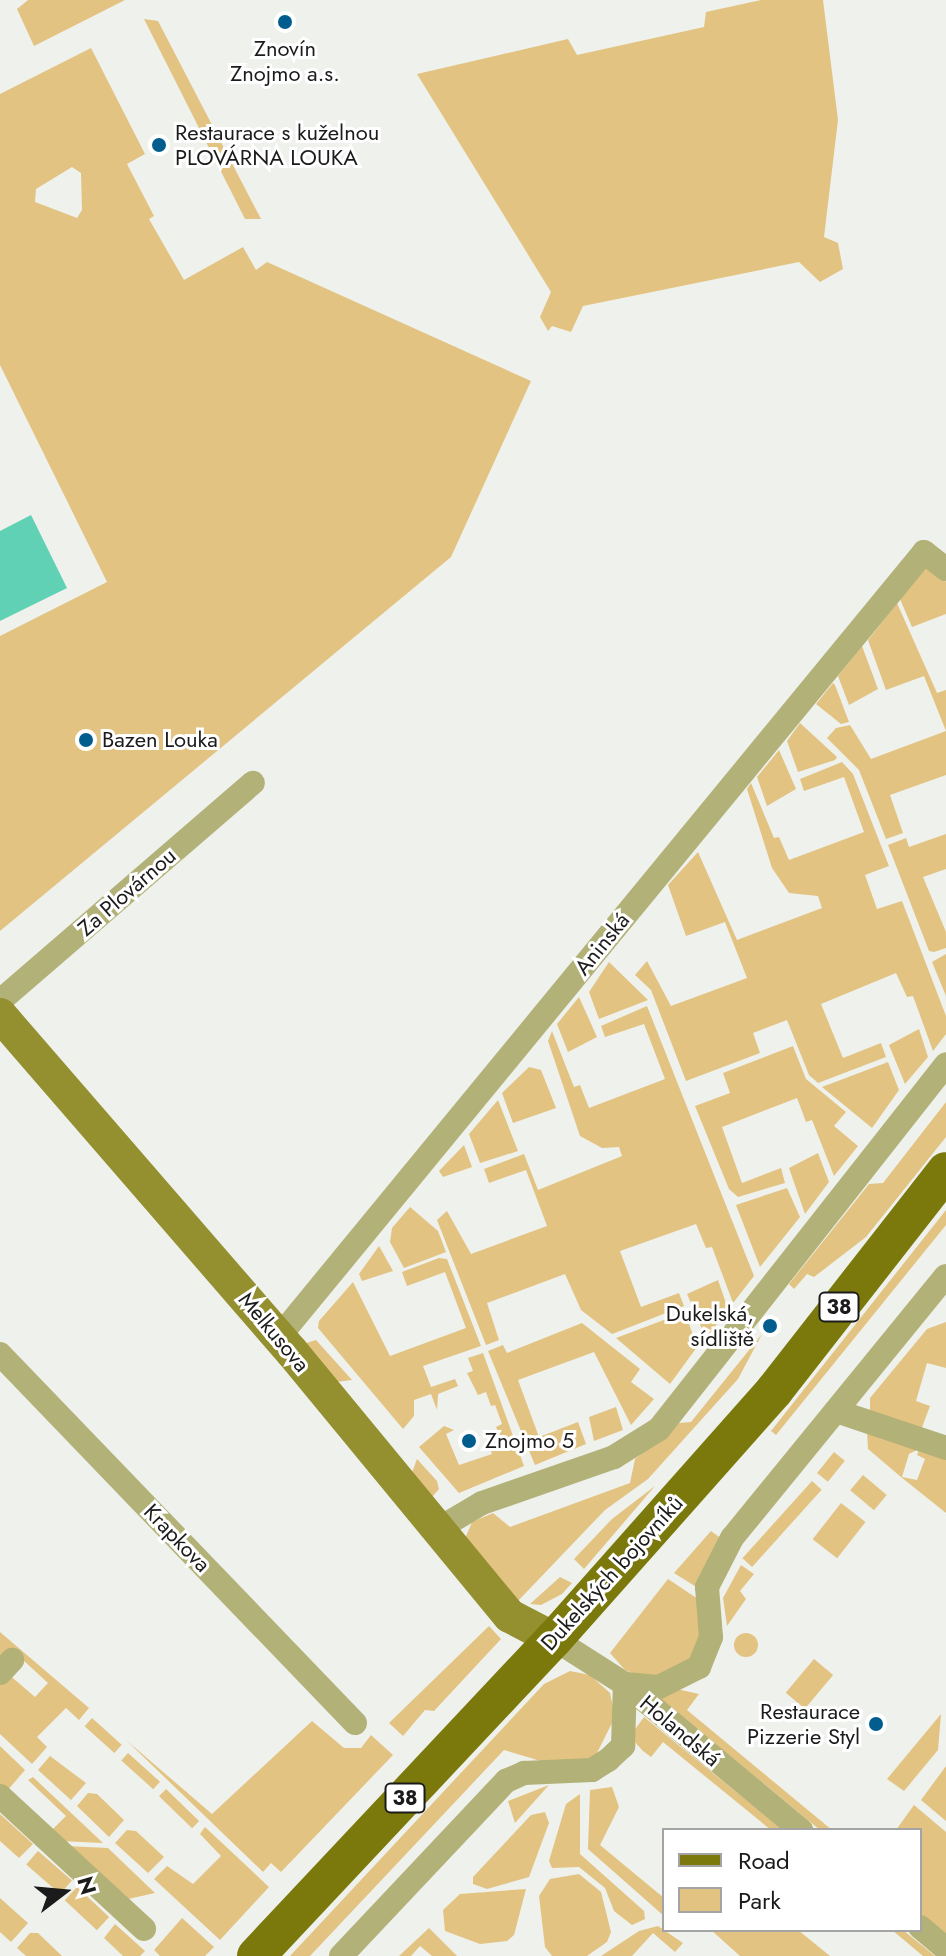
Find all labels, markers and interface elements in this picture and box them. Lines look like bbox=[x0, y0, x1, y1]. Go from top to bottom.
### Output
marker: Znovín Znojmo a.s. bbox=[276, 13, 294, 31]
place label: Znovín Znojmo a.s. bbox=[230, 35, 340, 86]
place label: Restaurace s kuželnou PLOVÁRNA LOUKA bbox=[175, 119, 379, 170]
marker: Restaurace s kuželnou PLOVÁRNA LOUKA bbox=[150, 136, 168, 154]
place label: Bazen Louka bbox=[102, 727, 218, 753]
marker: Bazen Louka bbox=[77, 731, 95, 749]
street label: Za Plovárnou bbox=[73, 842, 181, 942]
street label: Aninská bbox=[569, 907, 635, 981]
street label: Melkusova bbox=[233, 1287, 315, 1377]
road number: 38 bbox=[817, 1291, 861, 1323]
place label: Dukelská, sídliště bbox=[666, 1300, 754, 1352]
marker: Dukelská, sídliště bbox=[761, 1317, 779, 1335]
place label: Znojmo 5 bbox=[485, 1428, 574, 1454]
marker: Znojmo 5 bbox=[460, 1432, 478, 1450]
street label: Dukelských bojovníků bbox=[535, 1490, 689, 1656]
street label: Krapkova bbox=[138, 1498, 216, 1578]
street label: Holandská bbox=[634, 1690, 726, 1772]
place label: Restaurace Pizzerie Styl bbox=[747, 1698, 860, 1750]
marker: Restaurace Pizzerie Styl bbox=[867, 1715, 885, 1733]
road number: 38 bbox=[383, 1782, 427, 1814]
legend bbox=[662, 1828, 922, 1932]
text: Road bbox=[738, 1843, 790, 1878]
north arrow bbox=[24, 1852, 104, 1932]
text: N bbox=[69, 1873, 105, 1898]
text: Park bbox=[738, 1883, 781, 1918]

